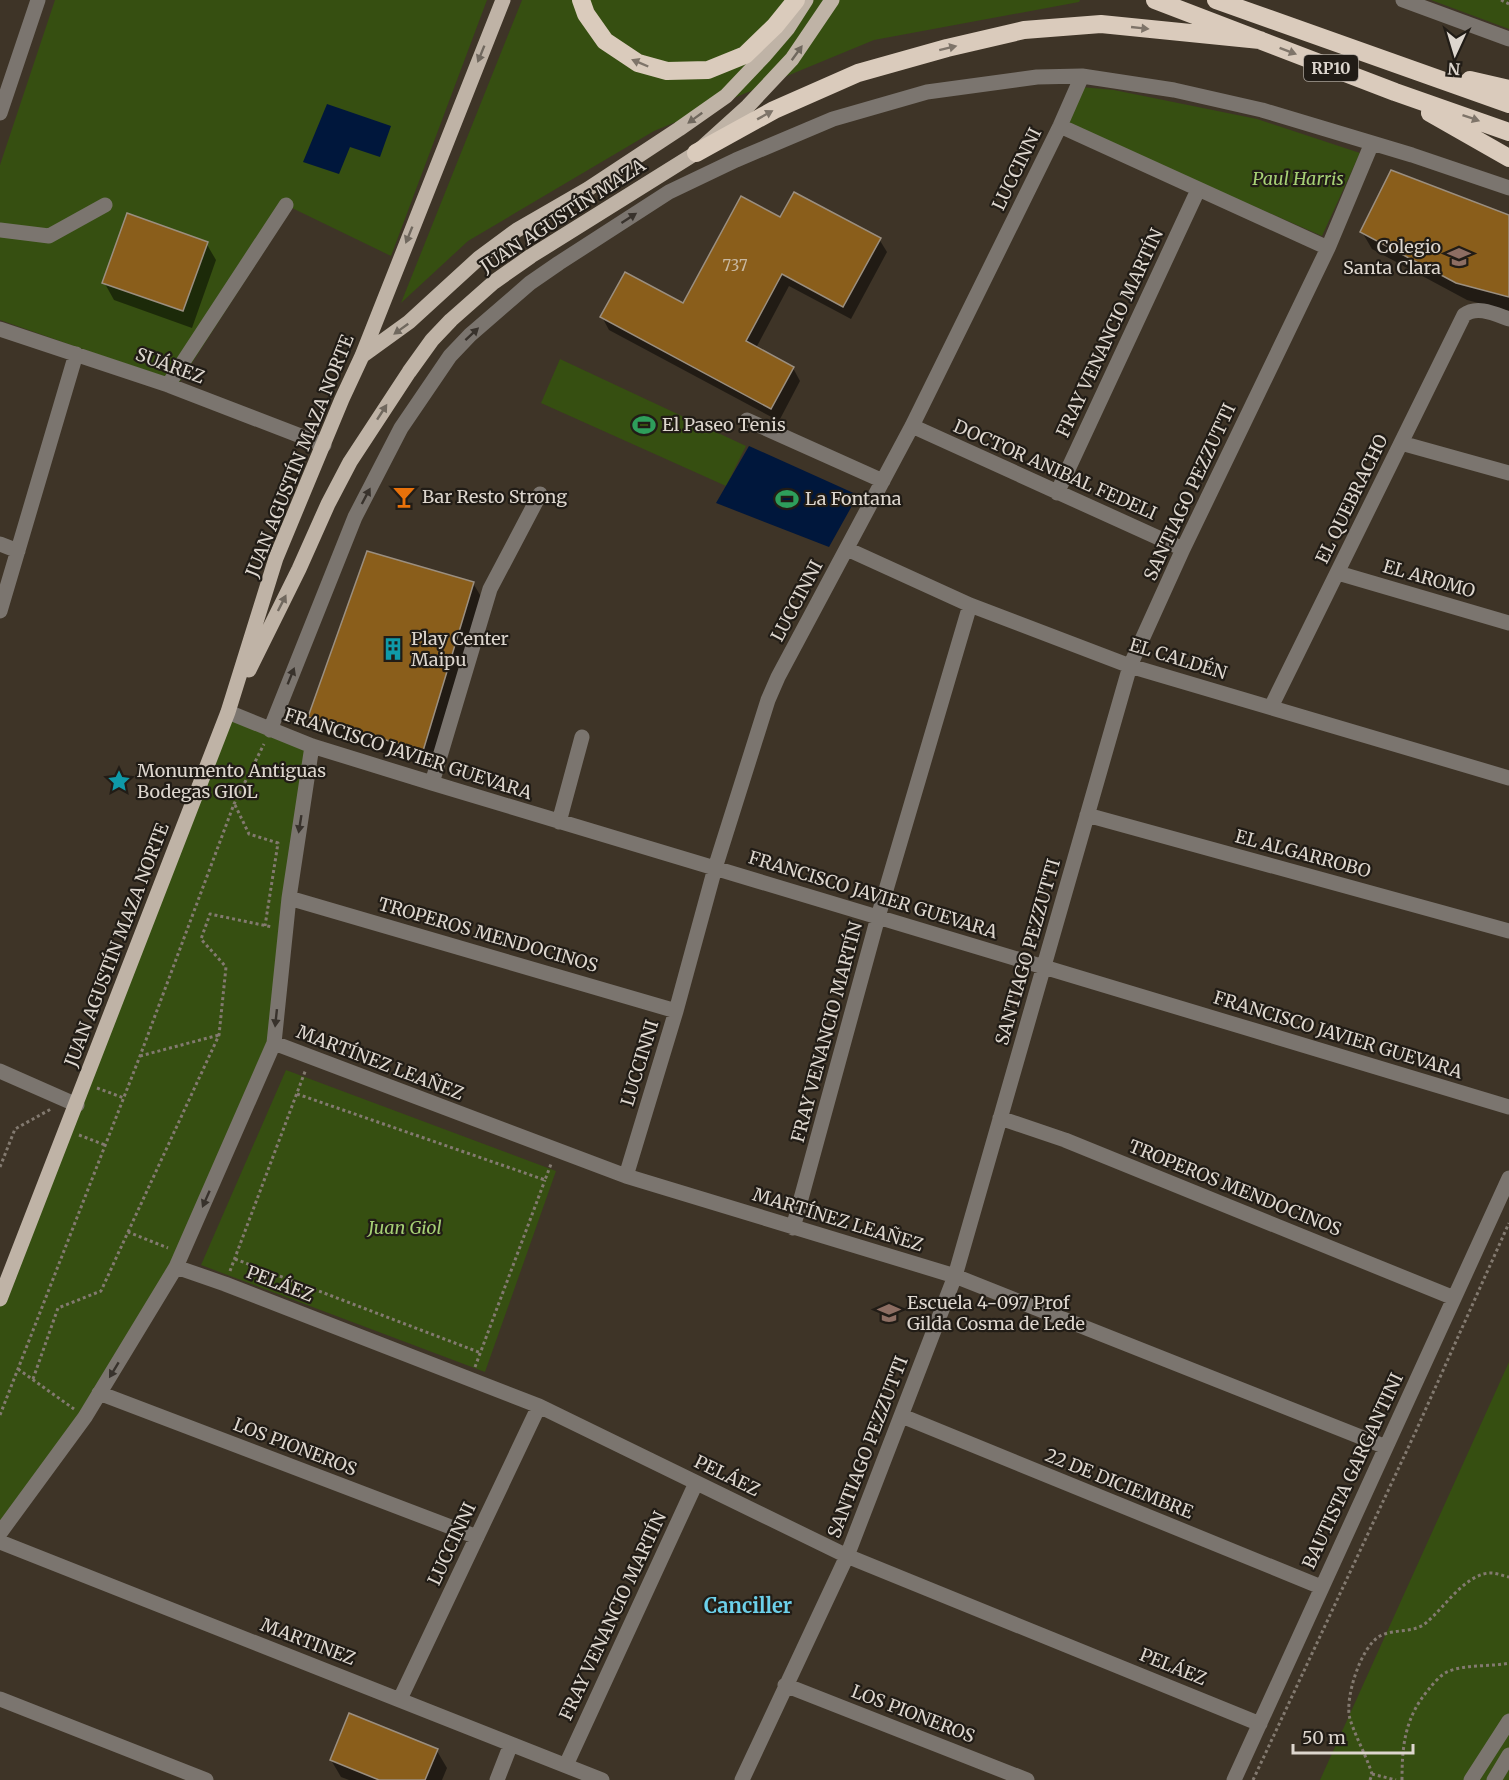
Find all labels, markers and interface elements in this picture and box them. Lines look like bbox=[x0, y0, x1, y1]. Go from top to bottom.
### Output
one-way arrow bbox=[1131, 23, 1150, 33]
north arrow bbox=[1425, 24, 1485, 84]
one-way arrow bbox=[939, 42, 957, 52]
one-way arrow bbox=[790, 45, 802, 60]
one-way arrow bbox=[476, 46, 486, 64]
one-way arrow bbox=[1279, 47, 1297, 56]
road number: RP10 bbox=[1304, 55, 1358, 81]
one-way arrow bbox=[632, 58, 649, 67]
text: N bbox=[1447, 59, 1461, 79]
one-way arrow bbox=[757, 109, 773, 120]
one-way arrow bbox=[687, 112, 703, 124]
one-way arrow bbox=[1462, 114, 1480, 124]
street label: LUCCINNI bbox=[987, 124, 1046, 214]
street label: JUAN AGUSTÍN MAZA bbox=[475, 153, 650, 278]
park label: Paul Harris bbox=[1252, 167, 1344, 190]
one-way arrow bbox=[620, 212, 636, 224]
street label: FRAY VENANCIO MARTÍN bbox=[1051, 225, 1168, 441]
one-way arrow bbox=[404, 227, 414, 245]
place label: Colegio Santa Clara bbox=[1343, 235, 1441, 279]
school or university icon: Colegio Santa Clara bbox=[1446, 244, 1472, 270]
house number: 737 bbox=[723, 256, 748, 275]
one-way arrow bbox=[393, 322, 408, 334]
one-way arrow bbox=[465, 327, 479, 341]
street label: JUAN AGUSTÍN MAZA NORTE bbox=[240, 331, 359, 581]
street label: SUÁREZ bbox=[133, 342, 208, 389]
street label: SANTIAGO PEZZUTTI bbox=[1138, 400, 1241, 584]
one-way arrow bbox=[377, 404, 388, 421]
sports icon: El Paseo Tenis bbox=[631, 412, 657, 438]
place label: El Paseo Tenis bbox=[662, 413, 786, 436]
street label: DOCTOR ANIBAL FEDELI bbox=[950, 414, 1161, 525]
street label: EL QUEBRACHO bbox=[1310, 430, 1393, 567]
bar icon: Bar Resto Strong bbox=[391, 484, 417, 510]
place label: Bar Resto Strong bbox=[422, 485, 567, 508]
sports icon: La Fontana bbox=[774, 486, 800, 512]
one-way arrow bbox=[361, 487, 371, 504]
place label: La Fontana bbox=[805, 487, 902, 510]
street label: EL AROMO bbox=[1380, 554, 1478, 603]
street label: LUCCINNI bbox=[766, 556, 828, 645]
one-way arrow bbox=[277, 595, 287, 612]
place label: Play Center Maipu bbox=[411, 627, 509, 671]
street label: EL CALDÉN bbox=[1126, 633, 1230, 684]
building icon: Play Center Maipu bbox=[380, 636, 406, 662]
one-way arrow bbox=[287, 667, 297, 685]
street label: FRANCISCO JAVIER GUEVARA bbox=[281, 703, 535, 805]
place label: Monumento Antiguas Bodegas GIOL bbox=[137, 759, 326, 803]
place icon: Monumento Antiguas Bodegas GIOL bbox=[106, 768, 132, 794]
one-way arrow bbox=[295, 815, 304, 834]
street label: JUAN AGUSTÍN MAZA NORTE bbox=[59, 819, 174, 1071]
street label: EL ALGARROBO bbox=[1233, 824, 1373, 883]
street label: FRANCISCO JAVIER GUEVARA bbox=[746, 846, 1001, 944]
street label: SANTIAGO PEZZUTTI bbox=[990, 856, 1065, 1048]
street label: TROPEROS MENDOCINOS bbox=[376, 892, 601, 977]
street label: FRAY VENANCIO MARTÍN bbox=[786, 919, 867, 1145]
street label: FRANCISCO JAVIER GUEVARA bbox=[1211, 986, 1466, 1084]
one-way arrow bbox=[271, 1008, 281, 1027]
street label: LUCCINNI bbox=[616, 1017, 664, 1109]
street label: MARTÍNEZ LEAÑEZ bbox=[293, 1020, 467, 1105]
street label: TROPEROS MENDOCINOS bbox=[1125, 1134, 1345, 1241]
street label: MARTÍNEZ LEAÑEZ bbox=[750, 1183, 926, 1256]
one-way arrow bbox=[201, 1190, 211, 1208]
park label: Juan Giol bbox=[366, 1216, 442, 1239]
street label: PELÁEZ bbox=[243, 1260, 317, 1307]
place label: Escuela 4-097 Prof Gilda Cosma de Lede bbox=[907, 1291, 1085, 1335]
school or university icon: Escuela 4-097 Prof Gilda Cosma de Lede bbox=[876, 1300, 902, 1326]
street label: SANTIAGO PEZZUTTI bbox=[822, 1353, 913, 1541]
one-way arrow bbox=[108, 1362, 119, 1378]
street label: BAUTISTA GARGANTINI bbox=[1297, 1369, 1408, 1572]
street label: LOS PIONEROS bbox=[230, 1412, 361, 1481]
street label: 22 DE DICIEMBRE bbox=[1042, 1443, 1197, 1524]
street label: PELÁEZ bbox=[691, 1450, 764, 1501]
street label: LUCCINNI bbox=[422, 1499, 481, 1589]
street label: FRAY VENANCIO MARTÍN bbox=[554, 1508, 671, 1724]
district label: Canciller bbox=[704, 1593, 792, 1618]
street label: MARTINEZ bbox=[257, 1613, 359, 1670]
street label: PELÁEZ bbox=[1136, 1643, 1210, 1690]
street label: LOS PIONEROS bbox=[848, 1679, 979, 1748]
scale bar bbox=[1293, 1717, 1413, 1755]
text: 50 m bbox=[1302, 1726, 1346, 1749]

